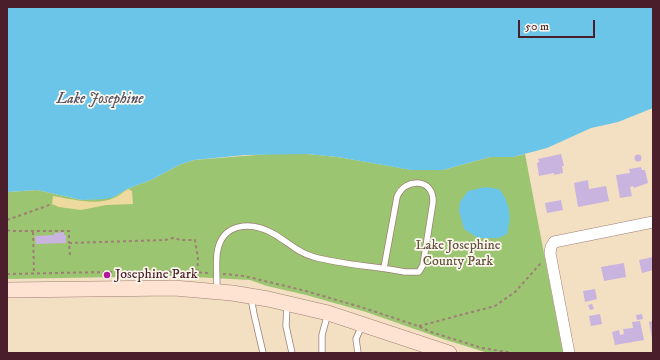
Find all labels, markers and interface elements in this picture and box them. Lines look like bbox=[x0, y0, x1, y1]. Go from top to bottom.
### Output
scale bar bbox=[520, 12, 597, 38]
text: 50 m bbox=[525, 19, 549, 34]
water label: Lake Josephine bbox=[57, 91, 143, 109]
park label: Lake Josephine County Park bbox=[415, 238, 501, 270]
place label: Josephine Park bbox=[115, 267, 198, 283]
marker: Josephine Park bbox=[102, 270, 112, 280]

